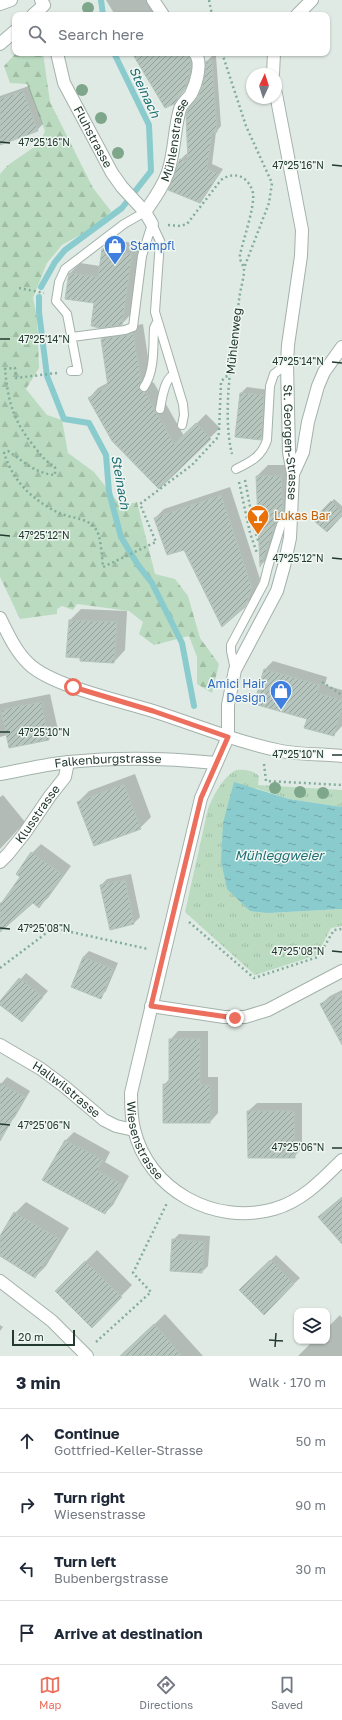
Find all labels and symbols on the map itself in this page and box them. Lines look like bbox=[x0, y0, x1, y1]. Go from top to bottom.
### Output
water label: Steinach bbox=[126, 64, 164, 121]
north arrow bbox=[246, 68, 282, 104]
street label: Mühlenstrasse bbox=[157, 95, 192, 184]
street label: Fluhstrasse bbox=[71, 103, 116, 170]
text: 47°25'16"N bbox=[18, 136, 70, 148]
text: 47°25'16"N bbox=[272, 159, 324, 171]
shop icon: Stampfl bbox=[102, 233, 128, 266]
place label: Stampfl bbox=[130, 238, 175, 253]
street label: Mühlenweg bbox=[223, 307, 244, 375]
text: 47°25'14"N bbox=[18, 333, 70, 345]
text: 47°25'14"N bbox=[272, 355, 324, 367]
street label: St. Georgen-Strasse bbox=[280, 384, 301, 501]
water label: Steinach bbox=[108, 454, 134, 511]
bar icon: Lukas Bar bbox=[245, 503, 271, 536]
place label: Lukas Bar bbox=[274, 508, 330, 523]
text: 47°25'12"N bbox=[18, 529, 70, 541]
text: 47°25'12"N bbox=[272, 552, 324, 564]
place label: Amici Hair Design bbox=[208, 676, 266, 705]
route start bbox=[64, 678, 82, 696]
shop icon: Amici Hair Design bbox=[268, 678, 294, 711]
text: 47°25'10"N bbox=[18, 726, 70, 738]
text: 47°25'10"N bbox=[272, 748, 324, 760]
street label: Falkenburgstrasse bbox=[53, 751, 162, 771]
street label: Klusstrasse bbox=[12, 782, 63, 846]
water label: Mühleggweier bbox=[235, 847, 325, 863]
text: 47°25'08"N bbox=[18, 922, 70, 934]
text: 47°25'08"N bbox=[272, 945, 324, 957]
route end bbox=[226, 1009, 244, 1027]
street label: Hallwilstrasse bbox=[30, 1058, 104, 1121]
street label: Wiesenstrasse bbox=[124, 1101, 167, 1183]
text: 47°25'06"N bbox=[18, 1119, 70, 1131]
text: 47°25'06"N bbox=[272, 1141, 324, 1153]
scale bar bbox=[12, 1328, 75, 1347]

